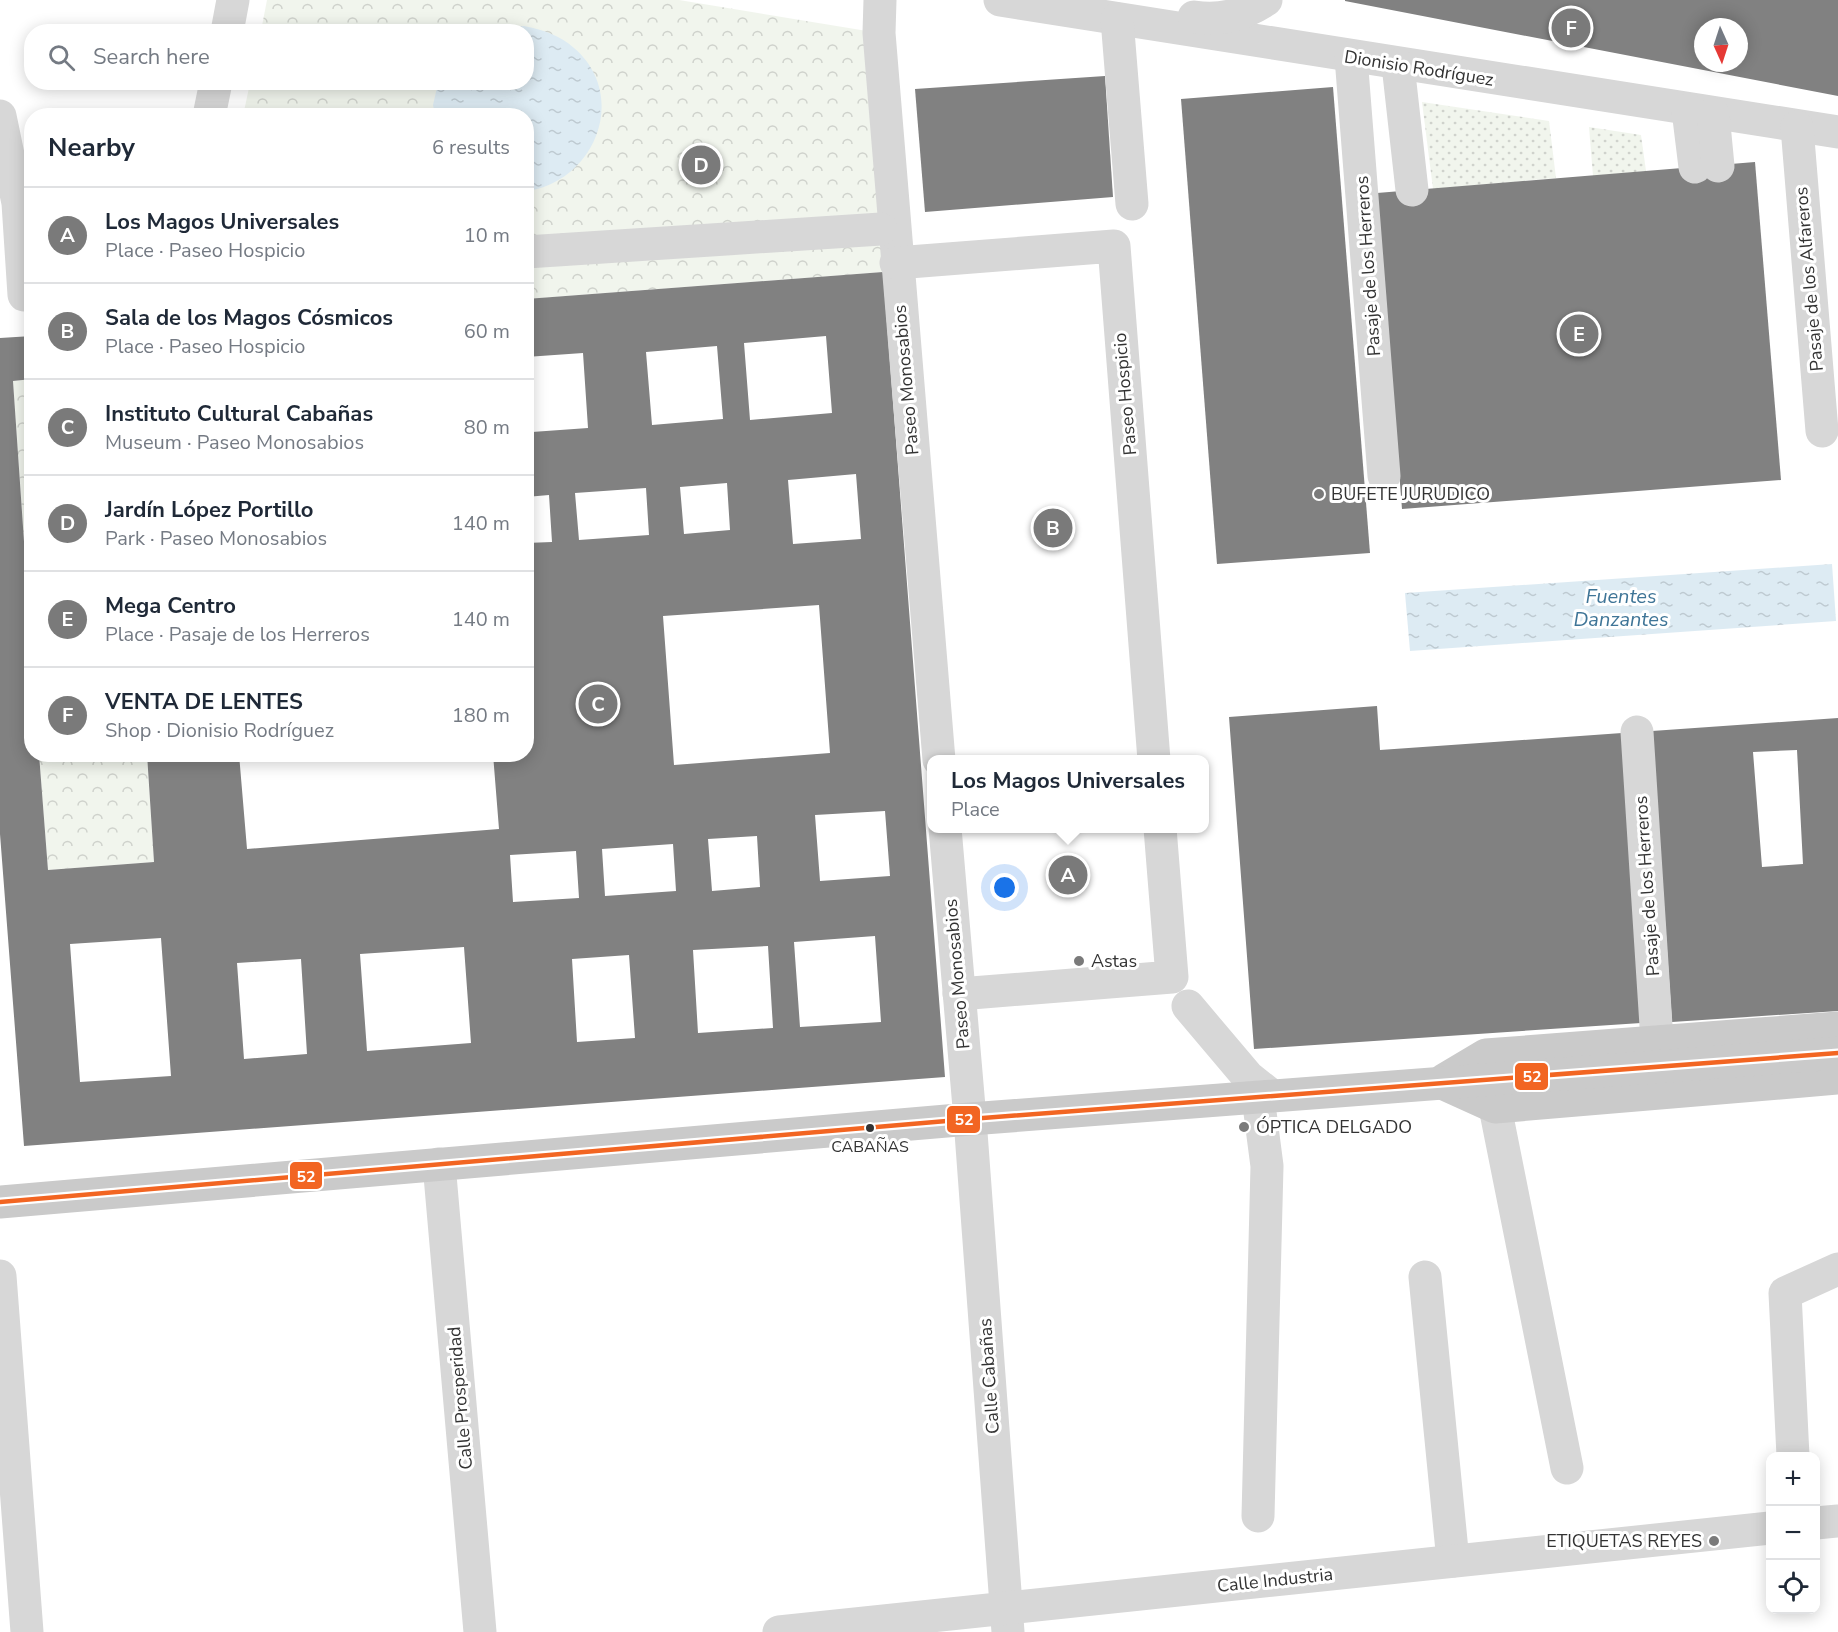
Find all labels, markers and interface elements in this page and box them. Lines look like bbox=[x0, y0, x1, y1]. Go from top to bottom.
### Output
pin: F bbox=[1552, 6, 1590, 51]
north arrow bbox=[1694, 18, 1748, 72]
search box bbox=[24, 24, 534, 90]
icon: search bbox=[45, 41, 78, 74]
text: Search here bbox=[93, 42, 210, 72]
street label: Dionisio Rodríguez bbox=[1343, 44, 1495, 92]
text: Nearby bbox=[48, 130, 135, 165]
text: 6 results bbox=[432, 134, 510, 161]
pin: D bbox=[682, 142, 720, 188]
street label: Pasaje de los Herreros bbox=[1350, 175, 1386, 357]
street label: Pasaje de los Alfareros bbox=[1789, 186, 1829, 372]
text: Los Magos Universales bbox=[105, 207, 339, 237]
text: A bbox=[60, 222, 75, 249]
text: 10 m bbox=[464, 222, 510, 249]
text: Place · Paseo Hospicio bbox=[105, 237, 305, 264]
text: Sala de los Magos Cósmicos bbox=[105, 303, 393, 333]
street label: Paseo Monosabios bbox=[887, 304, 925, 456]
pin: E bbox=[1560, 312, 1598, 356]
text: B bbox=[61, 318, 74, 345]
text: 60 m bbox=[464, 318, 510, 345]
street label: Paseo Hospicio bbox=[1108, 332, 1142, 456]
text: Place · Paseo Hospicio bbox=[105, 333, 305, 360]
text: Instituto Cultural Cabañas bbox=[105, 399, 373, 429]
text: C bbox=[61, 414, 74, 441]
text: 80 m bbox=[464, 414, 510, 441]
text: Museum · Paseo Monosabios bbox=[105, 429, 364, 456]
place label: BUFETE JURUDICO bbox=[1331, 482, 1490, 506]
marker: BUFETE JURUDICO bbox=[1312, 487, 1326, 501]
text: Jardín López Portillo bbox=[105, 495, 314, 525]
pin: B bbox=[1034, 506, 1072, 550]
text: D bbox=[60, 510, 75, 537]
text: 140 m bbox=[452, 510, 510, 537]
text: Park · Paseo Monosabios bbox=[105, 525, 327, 552]
water label: Fuentes Danzantes bbox=[1573, 583, 1669, 633]
text: Mega Centro bbox=[105, 591, 236, 621]
text: E bbox=[62, 606, 73, 633]
text: 140 m bbox=[452, 606, 510, 633]
text: Place · Pasaje de los Herreros bbox=[105, 621, 370, 648]
pin: C bbox=[578, 682, 618, 726]
text: VENTA DE LENTES bbox=[105, 687, 303, 717]
text: F bbox=[62, 702, 73, 729]
text: 180 m bbox=[452, 702, 510, 729]
text: Shop · Dionisio Rodríguez bbox=[105, 717, 334, 744]
popup bbox=[927, 755, 1209, 833]
text: Los Magos Universales bbox=[951, 766, 1185, 796]
street label: Pasaje de los Herreros bbox=[1629, 795, 1665, 977]
text: Place bbox=[951, 796, 1000, 823]
pin: A bbox=[1048, 852, 1088, 898]
your location bbox=[990, 873, 1019, 902]
street label: Paseo Monosabios bbox=[938, 898, 976, 1050]
place label: Astas bbox=[1091, 949, 1137, 973]
marker: Astas bbox=[1072, 954, 1086, 968]
line badge: 52 bbox=[1514, 1062, 1549, 1091]
text: 52 bbox=[1522, 1066, 1542, 1088]
line badge: 52 bbox=[946, 1105, 981, 1134]
text: 52 bbox=[954, 1109, 974, 1131]
place label: ÓPTICA DELGADO bbox=[1256, 1115, 1412, 1139]
marker: ÓPTICA DELGADO bbox=[1237, 1120, 1251, 1134]
marker: CABAÑAS bbox=[864, 1122, 876, 1134]
place label: CABAÑAS bbox=[831, 1136, 909, 1158]
line badge: 52 bbox=[289, 1161, 323, 1190]
text: 52 bbox=[296, 1166, 316, 1188]
street label: Calle Cabañas bbox=[973, 1317, 1005, 1435]
street label: Calle Prosperidad bbox=[442, 1325, 478, 1471]
map controls bbox=[1766, 1452, 1820, 1614]
button: + bbox=[1766, 1452, 1820, 1506]
button: − bbox=[1766, 1506, 1820, 1560]
place label: ETIQUETAS REYES bbox=[1546, 1529, 1702, 1553]
marker: ETIQUETAS REYES bbox=[1707, 1534, 1721, 1548]
button: locate bbox=[1766, 1560, 1820, 1614]
street label: Calle Industria bbox=[1216, 1562, 1334, 1598]

